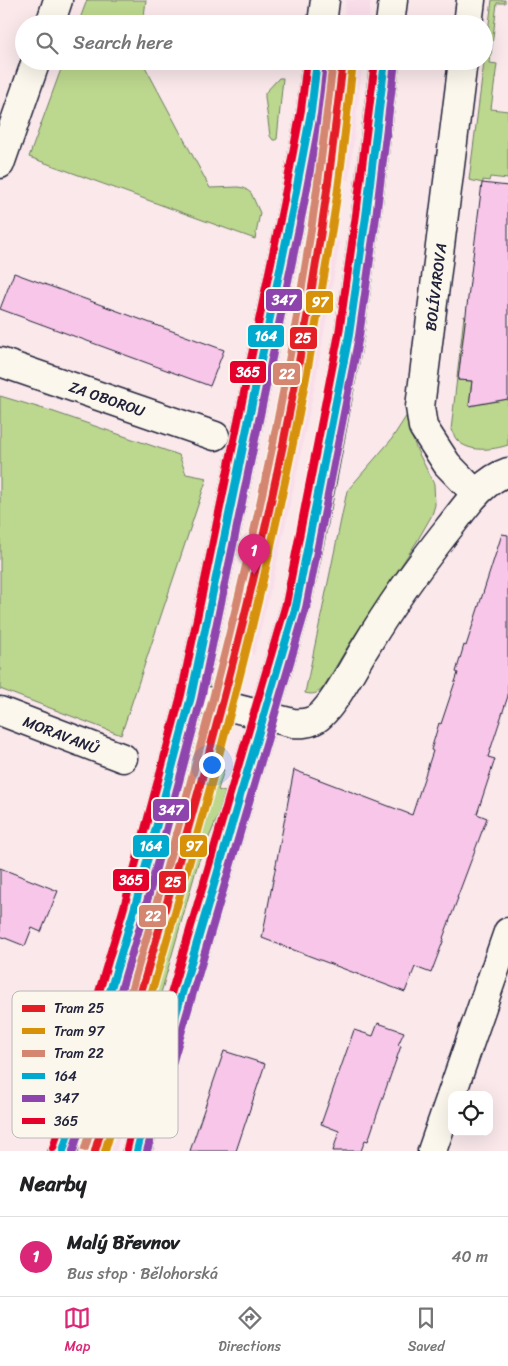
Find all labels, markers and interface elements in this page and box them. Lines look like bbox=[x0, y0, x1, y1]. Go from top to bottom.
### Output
search box bbox=[15, 15, 493, 70]
text: Search here bbox=[73, 26, 173, 59]
icon: search bbox=[33, 29, 61, 57]
street label: BOLÍVAROVA bbox=[418, 242, 454, 332]
line badge: 347 bbox=[265, 288, 303, 312]
text: 347 bbox=[271, 288, 297, 313]
line badge: 97 bbox=[305, 290, 334, 314]
text: 97 bbox=[312, 290, 329, 315]
line badge: 164 bbox=[247, 324, 285, 348]
text: 164 bbox=[255, 324, 278, 349]
line badge: 25 bbox=[289, 326, 318, 350]
text: 25 bbox=[294, 326, 312, 351]
line badge: 365 bbox=[229, 360, 267, 384]
text: 365 bbox=[235, 360, 261, 385]
line badge: 22 bbox=[272, 362, 301, 386]
text: 22 bbox=[278, 362, 296, 387]
street label: ZA OBOROU bbox=[65, 374, 149, 424]
pin: 1 bbox=[238, 534, 270, 575]
street label: MORAVANŮ bbox=[19, 709, 104, 762]
your location bbox=[199, 752, 225, 778]
line badge: 347 bbox=[152, 798, 190, 822]
text: 347 bbox=[158, 798, 184, 823]
line badge: 164 bbox=[132, 834, 170, 858]
text: 164 bbox=[140, 834, 163, 859]
line badge: 97 bbox=[179, 834, 208, 858]
text: 97 bbox=[186, 834, 203, 859]
line badge: 365 bbox=[112, 868, 150, 892]
text: 365 bbox=[118, 868, 144, 893]
line badge: 25 bbox=[158, 870, 187, 894]
text: 25 bbox=[164, 870, 182, 895]
line badge: 22 bbox=[138, 904, 167, 928]
text: 22 bbox=[144, 904, 162, 929]
legend bbox=[12, 991, 178, 1138]
text: Tram 25 bbox=[54, 996, 105, 1021]
text: Tram 97 bbox=[54, 1019, 105, 1044]
text: Tram 22 bbox=[54, 1041, 104, 1066]
text: 164 bbox=[54, 1064, 77, 1089]
text: 347 bbox=[54, 1086, 79, 1111]
map controls bbox=[448, 1091, 493, 1136]
button: locate bbox=[448, 1091, 493, 1136]
text: 365 bbox=[54, 1109, 79, 1134]
text: Nearby bbox=[20, 1165, 86, 1203]
text: Malý Břevnov bbox=[67, 1226, 179, 1259]
text: 1 bbox=[33, 1242, 39, 1271]
text: 40 m bbox=[451, 1242, 488, 1271]
text: Bus stop · Bělohorská bbox=[67, 1259, 218, 1288]
tab: Map bbox=[63, 1304, 91, 1359]
tab: Directions bbox=[218, 1304, 281, 1359]
tab: Saved bbox=[408, 1304, 445, 1359]

